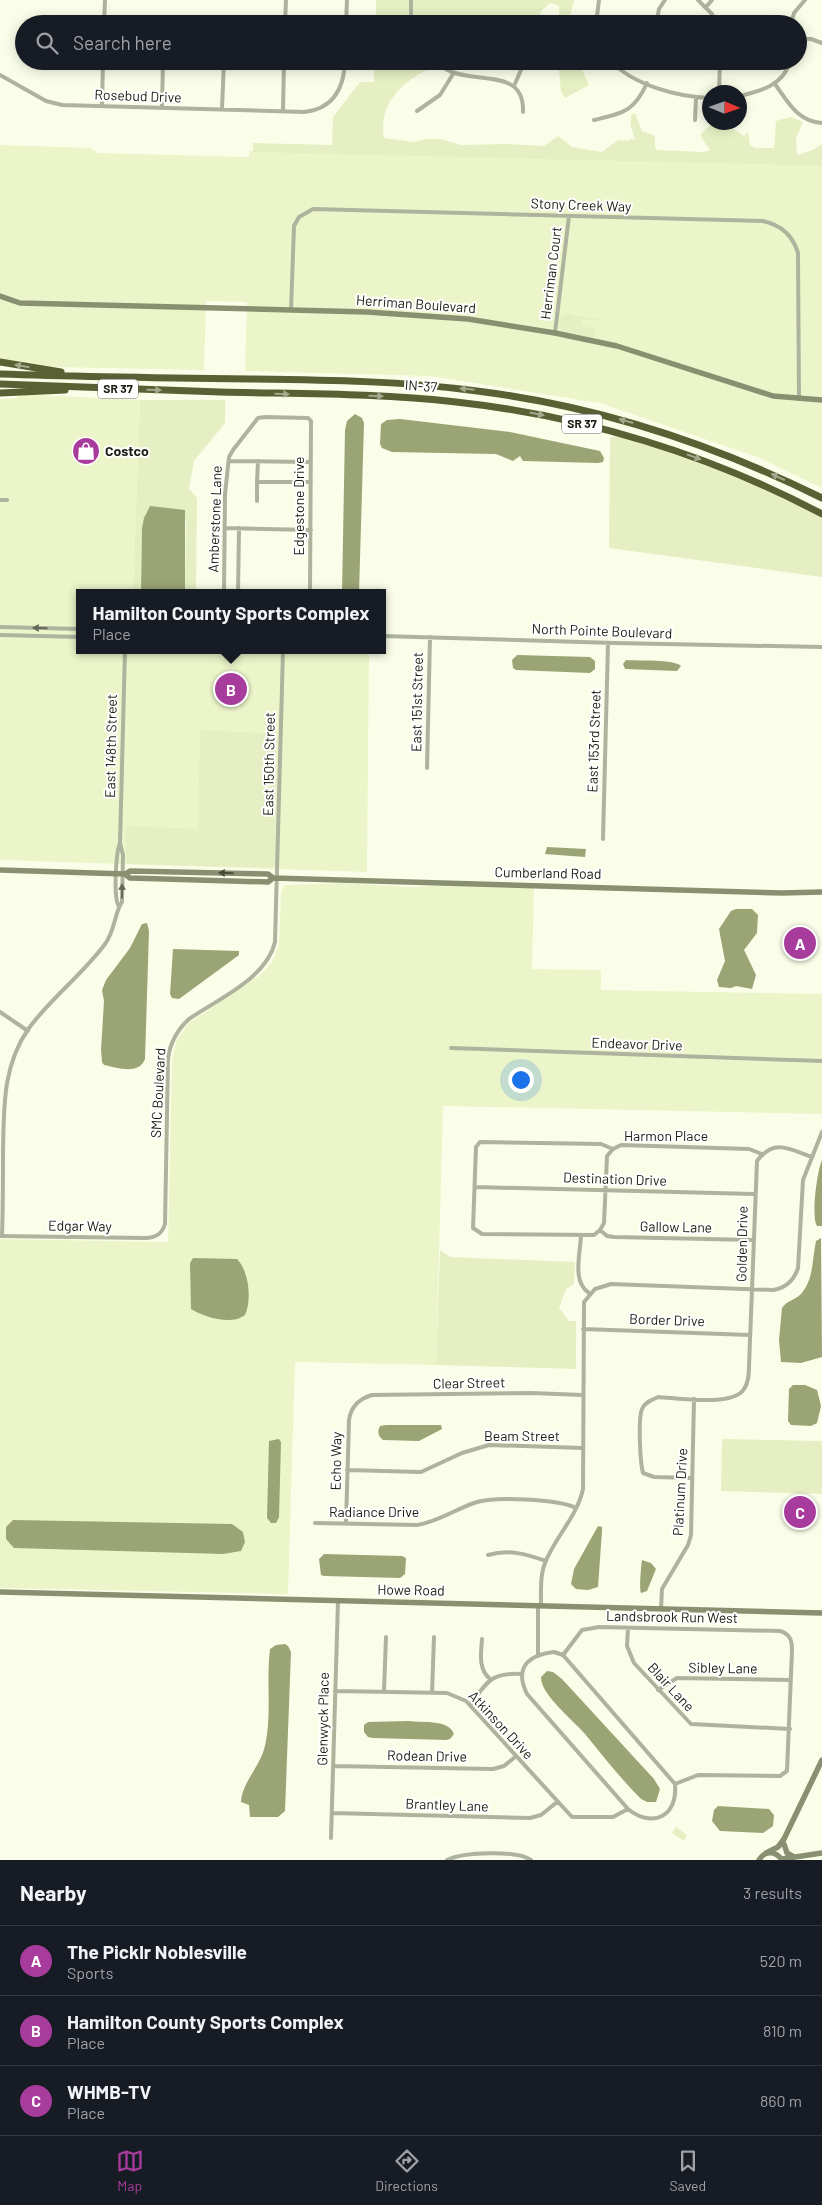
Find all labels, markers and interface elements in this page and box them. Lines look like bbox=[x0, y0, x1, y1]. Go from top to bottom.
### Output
search box bbox=[15, 15, 807, 70]
icon: search bbox=[33, 29, 61, 57]
text: Search here bbox=[73, 31, 172, 54]
street label: Rosebud Drive bbox=[94, 85, 182, 106]
north arrow bbox=[702, 85, 747, 130]
street label: Stony Creek Way bbox=[530, 194, 632, 215]
street label: Herriman Court bbox=[536, 226, 565, 320]
street label: Herriman Boulevard bbox=[355, 291, 477, 316]
one-way arrow bbox=[14, 362, 30, 370]
street label: IN-37 bbox=[404, 376, 438, 395]
road number: SR 37 bbox=[98, 379, 138, 398]
one-way arrow bbox=[458, 385, 474, 393]
one-way arrow bbox=[146, 386, 162, 394]
one-way arrow bbox=[274, 390, 290, 398]
one-way arrow bbox=[368, 393, 384, 401]
one-way arrow bbox=[530, 411, 546, 419]
road number: SR 37 bbox=[562, 414, 602, 434]
one-way arrow bbox=[618, 417, 633, 425]
shop icon: Costco bbox=[71, 436, 101, 466]
place label: Costco bbox=[105, 442, 149, 459]
one-way arrow bbox=[687, 453, 702, 461]
street label: Edgestone Drive bbox=[290, 456, 307, 556]
street label: Amberstone Lane bbox=[204, 465, 225, 573]
one-way arrow bbox=[771, 473, 785, 481]
popup bbox=[76, 589, 386, 654]
text: Hamilton County Sports Complex bbox=[93, 601, 369, 624]
street label: North Pointe Boulevard bbox=[532, 620, 673, 641]
one-way arrow bbox=[32, 624, 48, 632]
text: Place bbox=[93, 624, 131, 643]
street label: East 151st Street bbox=[407, 652, 426, 752]
pin: B bbox=[215, 670, 247, 708]
street label: East 153rd Street bbox=[583, 689, 604, 793]
street label: East 148th Street bbox=[101, 694, 120, 798]
street label: East 150th Street bbox=[259, 712, 278, 816]
street label: Cumberland Road bbox=[494, 863, 602, 882]
one-way arrow bbox=[218, 869, 234, 877]
one-way arrow bbox=[119, 883, 127, 899]
pin: A bbox=[784, 924, 816, 962]
street label: Endeavor Drive bbox=[591, 1033, 683, 1054]
street label: SMC Boulevard bbox=[147, 1047, 168, 1138]
your location bbox=[508, 1067, 534, 1093]
street label: Harmon Place bbox=[624, 1127, 708, 1144]
street label: Destination Drive bbox=[563, 1168, 667, 1189]
street label: Golden Drive bbox=[732, 1206, 751, 1282]
street label: Edgar Way bbox=[48, 1216, 113, 1235]
street label: Gallow Lane bbox=[640, 1217, 712, 1236]
street label: Border Drive bbox=[629, 1310, 705, 1329]
street label: Clear Street bbox=[433, 1373, 505, 1392]
street label: Beam Street bbox=[484, 1427, 560, 1444]
street label: Echo Way bbox=[326, 1431, 345, 1491]
street label: Platinum Drive bbox=[669, 1448, 690, 1536]
pin: C bbox=[784, 1493, 816, 1531]
street label: Radiance Drive bbox=[329, 1503, 419, 1520]
street label: Howe Road bbox=[377, 1580, 445, 1599]
street label: Landsbrook Run West bbox=[606, 1607, 738, 1626]
street label: Sibley Lane bbox=[688, 1658, 758, 1677]
street label: Blair Lane bbox=[644, 1659, 698, 1715]
street label: Glenwyck Place bbox=[313, 1672, 332, 1766]
street label: Atkinson Drive bbox=[465, 1687, 537, 1762]
street label: Rodean Drive bbox=[387, 1746, 467, 1765]
street label: Brantley Lane bbox=[405, 1795, 489, 1814]
text: Nearby bbox=[20, 1880, 86, 1905]
text: 3 results bbox=[743, 1883, 802, 1902]
text: The Picklr Noblesville bbox=[67, 1940, 247, 1963]
text: A bbox=[31, 1951, 41, 1970]
text: 520 m bbox=[760, 1951, 802, 1970]
text: Sports bbox=[67, 1963, 113, 1982]
text: Hamilton County Sports Complex bbox=[67, 2010, 344, 2033]
text: B bbox=[31, 2021, 41, 2040]
text: 810 m bbox=[763, 2021, 802, 2040]
text: Place bbox=[67, 2033, 105, 2052]
text: WHMB-TV bbox=[67, 2080, 151, 2103]
text: C bbox=[31, 2091, 41, 2110]
text: 860 m bbox=[760, 2091, 802, 2110]
text: Place bbox=[67, 2103, 105, 2122]
tab: Map bbox=[116, 2147, 144, 2194]
tab: Directions bbox=[375, 2147, 438, 2194]
tab: Saved bbox=[669, 2147, 706, 2194]

